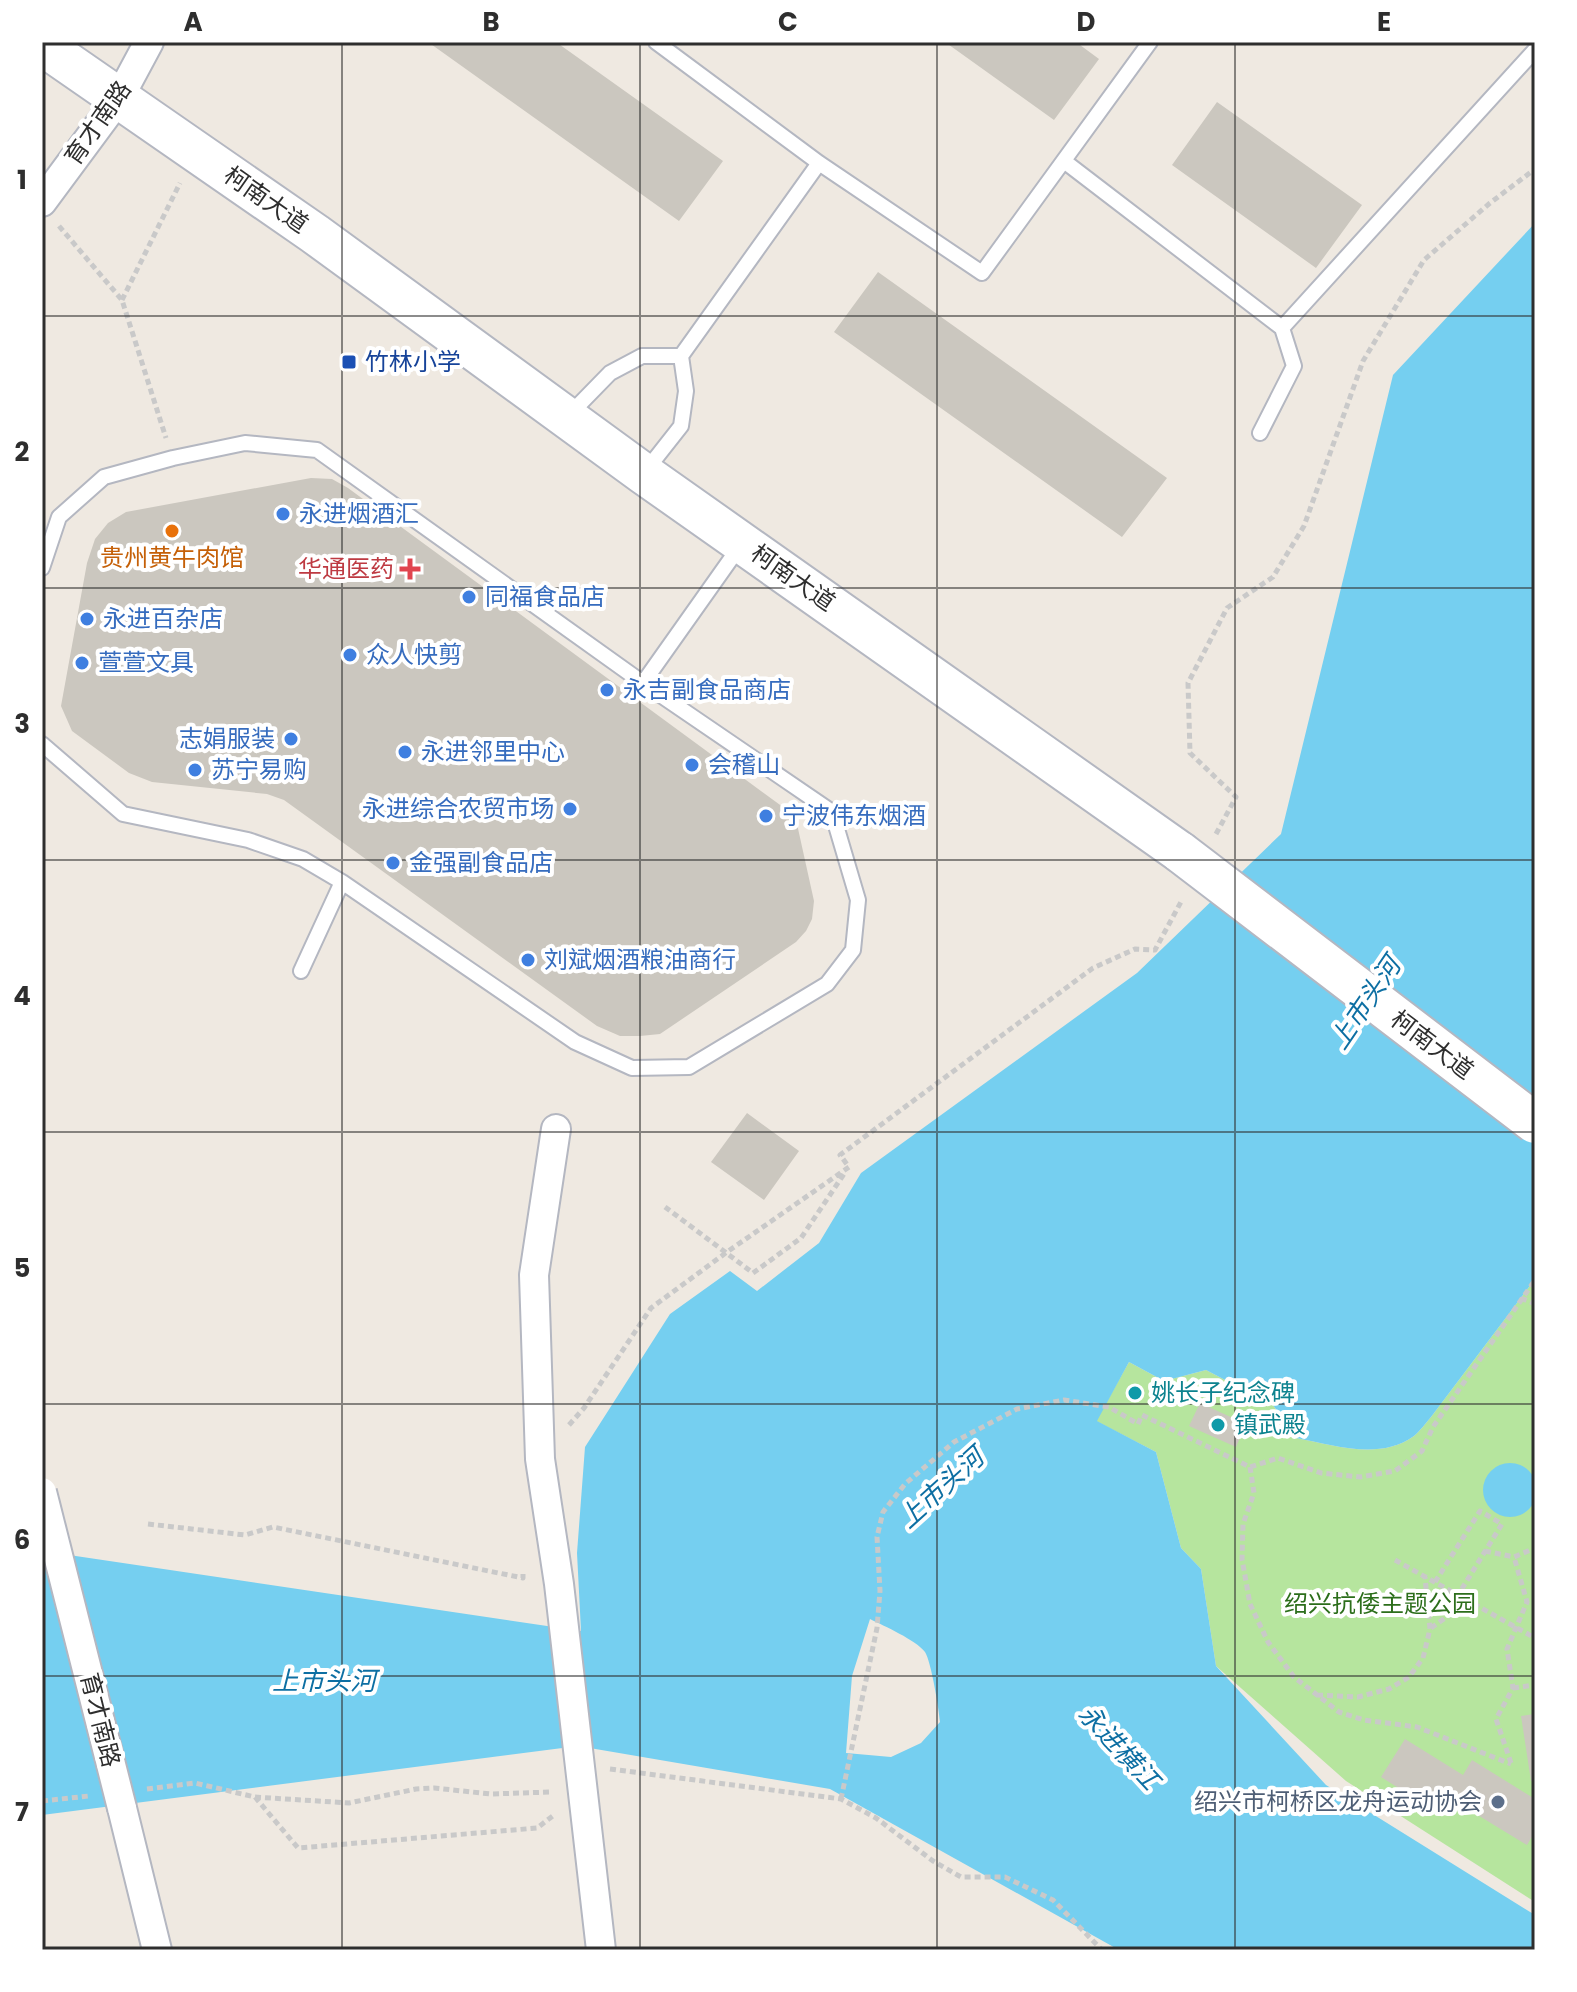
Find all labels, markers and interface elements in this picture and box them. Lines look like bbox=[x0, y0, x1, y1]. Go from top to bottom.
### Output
text: A bbox=[183, 4, 203, 40]
text: B bbox=[482, 4, 500, 40]
text: C bbox=[778, 4, 798, 40]
text: D bbox=[1077, 4, 1096, 40]
text: E bbox=[1377, 4, 1391, 40]
street label: 育才南路 bbox=[57, 74, 139, 171]
street label: 柯南大道 bbox=[218, 159, 315, 241]
text: 1 bbox=[17, 162, 27, 198]
place label: 竹林小学 bbox=[365, 345, 461, 378]
marker: 竹林小学 bbox=[340, 353, 358, 371]
text: 2 bbox=[15, 434, 30, 470]
place label: 永进烟酒汇 bbox=[299, 497, 419, 530]
marker: 永进烟酒汇 bbox=[274, 505, 292, 523]
marker: 贵州黄牛肉馆 bbox=[163, 522, 181, 540]
street label: 柯南大道 bbox=[745, 537, 842, 619]
place label: 贵州黄牛肉馆 bbox=[100, 541, 244, 574]
place label: 华通医药 bbox=[298, 552, 394, 585]
marker: 华通医药 bbox=[401, 560, 419, 578]
place label: 同福食品店 bbox=[485, 580, 605, 613]
marker: 同福食品店 bbox=[460, 588, 478, 606]
place label: 永进百杂店 bbox=[103, 602, 223, 635]
marker: 永进百杂店 bbox=[78, 610, 96, 628]
place label: 众人快剪 bbox=[366, 638, 462, 671]
place label: 萱萱文具 bbox=[98, 646, 194, 679]
marker: 众人快剪 bbox=[341, 646, 359, 664]
marker: 萱萱文具 bbox=[73, 654, 91, 672]
place label: 永吉副食品商店 bbox=[623, 673, 791, 706]
marker: 永吉副食品商店 bbox=[598, 681, 616, 699]
text: 3 bbox=[14, 706, 30, 742]
place label: 志娟服装 bbox=[179, 722, 275, 755]
marker: 志娟服装 bbox=[282, 730, 300, 748]
place label: 永进邻里中心 bbox=[421, 735, 565, 768]
marker: 永进邻里中心 bbox=[396, 743, 414, 761]
place label: 会稽山 bbox=[708, 748, 780, 781]
place label: 苏宁易购 bbox=[211, 753, 307, 786]
marker: 会稽山 bbox=[683, 756, 701, 774]
marker: 苏宁易购 bbox=[186, 761, 204, 779]
place label: 永进综合农贸市场 bbox=[362, 792, 554, 825]
place label: 宁波伟东烟酒 bbox=[782, 799, 926, 832]
marker: 永进综合农贸市场 bbox=[561, 800, 579, 818]
marker: 宁波伟东烟酒 bbox=[757, 807, 775, 825]
place label: 金强副食品店 bbox=[409, 846, 553, 879]
marker: 金强副食品店 bbox=[384, 854, 402, 872]
place label: 刘斌烟酒粮油商行 bbox=[544, 943, 736, 976]
water label: 上市头河 bbox=[1321, 946, 1412, 1056]
marker: 刘斌烟酒粮油商行 bbox=[519, 951, 537, 969]
text: 4 bbox=[13, 978, 31, 1014]
street label: 柯南大道 bbox=[1384, 1003, 1481, 1087]
text: 5 bbox=[14, 1250, 30, 1286]
place label: 姚长子纪念碑 bbox=[1151, 1376, 1295, 1409]
marker: 姚长子纪念碑 bbox=[1126, 1384, 1144, 1402]
place label: 镇武殿 bbox=[1234, 1408, 1306, 1441]
marker: 镇武殿 bbox=[1209, 1416, 1227, 1434]
water label: 上市头河 bbox=[890, 1436, 995, 1536]
text: 6 bbox=[14, 1522, 30, 1558]
park label: 绍兴抗倭主题公园 bbox=[1284, 1587, 1476, 1620]
water label: 上市头河 bbox=[272, 1663, 381, 1699]
street label: 育才南路 bbox=[73, 1669, 128, 1770]
water label: 永进横江 bbox=[1070, 1697, 1170, 1799]
place label: 绍兴市柯桥区龙舟运动协会 bbox=[1194, 1785, 1482, 1818]
marker: 绍兴市柯桥区龙舟运动协会 bbox=[1489, 1793, 1507, 1811]
text: 7 bbox=[15, 1794, 29, 1830]

